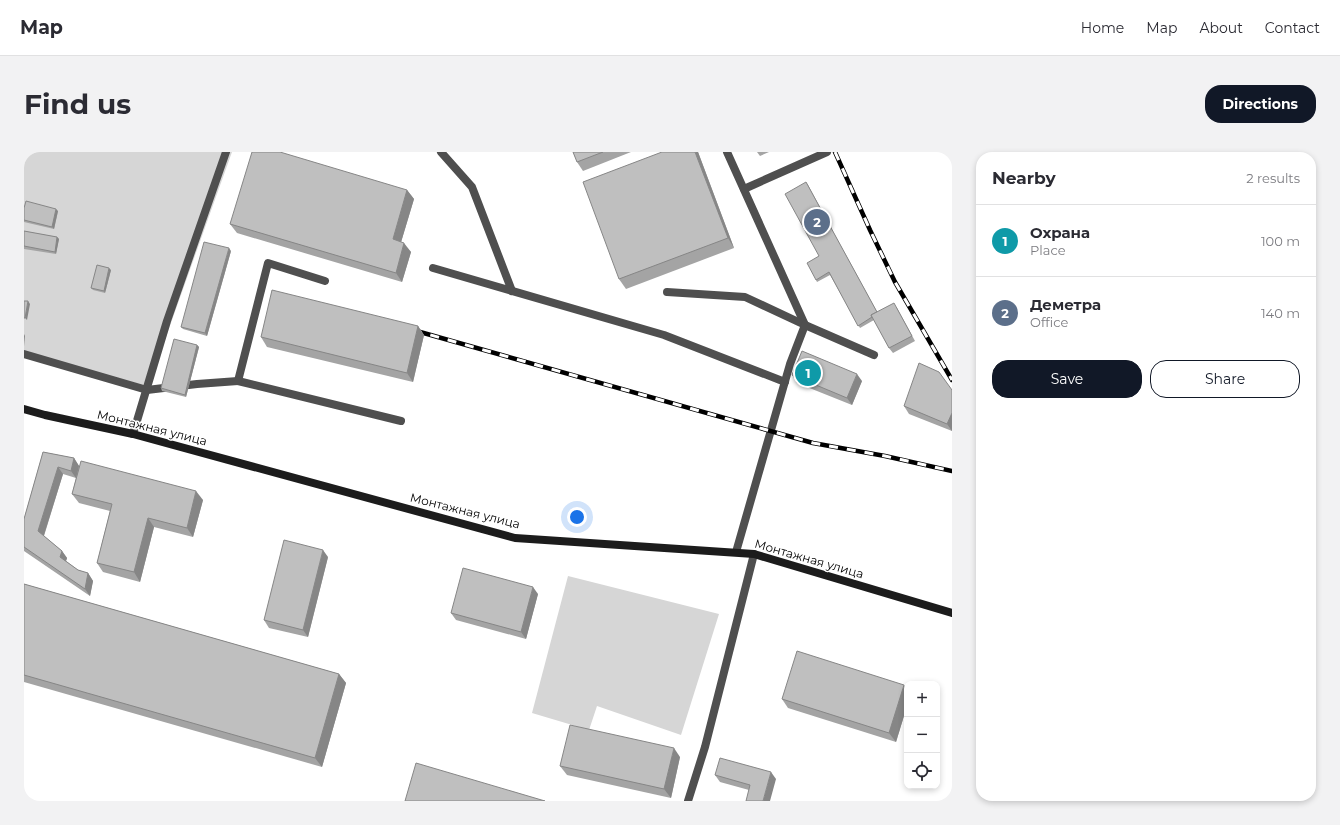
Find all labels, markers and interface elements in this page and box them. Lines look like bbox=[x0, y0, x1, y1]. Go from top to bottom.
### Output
text: Map bbox=[20, 16, 63, 39]
text: Home bbox=[1081, 19, 1124, 37]
text: Map bbox=[1146, 19, 1177, 37]
text: About bbox=[1199, 19, 1243, 37]
text: Contact bbox=[1265, 19, 1320, 37]
button: Directions bbox=[1205, 85, 1316, 123]
text: Find us bbox=[24, 87, 131, 121]
text: Nearby bbox=[992, 168, 1056, 188]
text: 2 results bbox=[1246, 170, 1300, 186]
pin: 2 bbox=[804, 207, 830, 237]
text: Охрана bbox=[1030, 223, 1090, 242]
text: 1 bbox=[1002, 233, 1008, 249]
text: 100 m bbox=[1261, 233, 1300, 249]
text: Place bbox=[1030, 242, 1066, 258]
text: Деметра bbox=[1030, 295, 1101, 314]
text: 2 bbox=[1001, 305, 1009, 321]
text: 140 m bbox=[1261, 305, 1300, 321]
text: Office bbox=[1030, 314, 1068, 330]
pin: 1 bbox=[795, 358, 821, 388]
button: Save bbox=[992, 360, 1142, 398]
button: Share bbox=[1150, 360, 1300, 398]
street label: Монтажная улица bbox=[96, 407, 209, 448]
street label: Монтажная улица bbox=[409, 490, 522, 531]
your location bbox=[567, 507, 587, 527]
street label: Монтажная улица bbox=[753, 536, 865, 581]
map controls bbox=[904, 681, 940, 789]
button: + bbox=[904, 681, 940, 717]
button: − bbox=[904, 717, 940, 753]
button: locate bbox=[904, 753, 940, 789]

